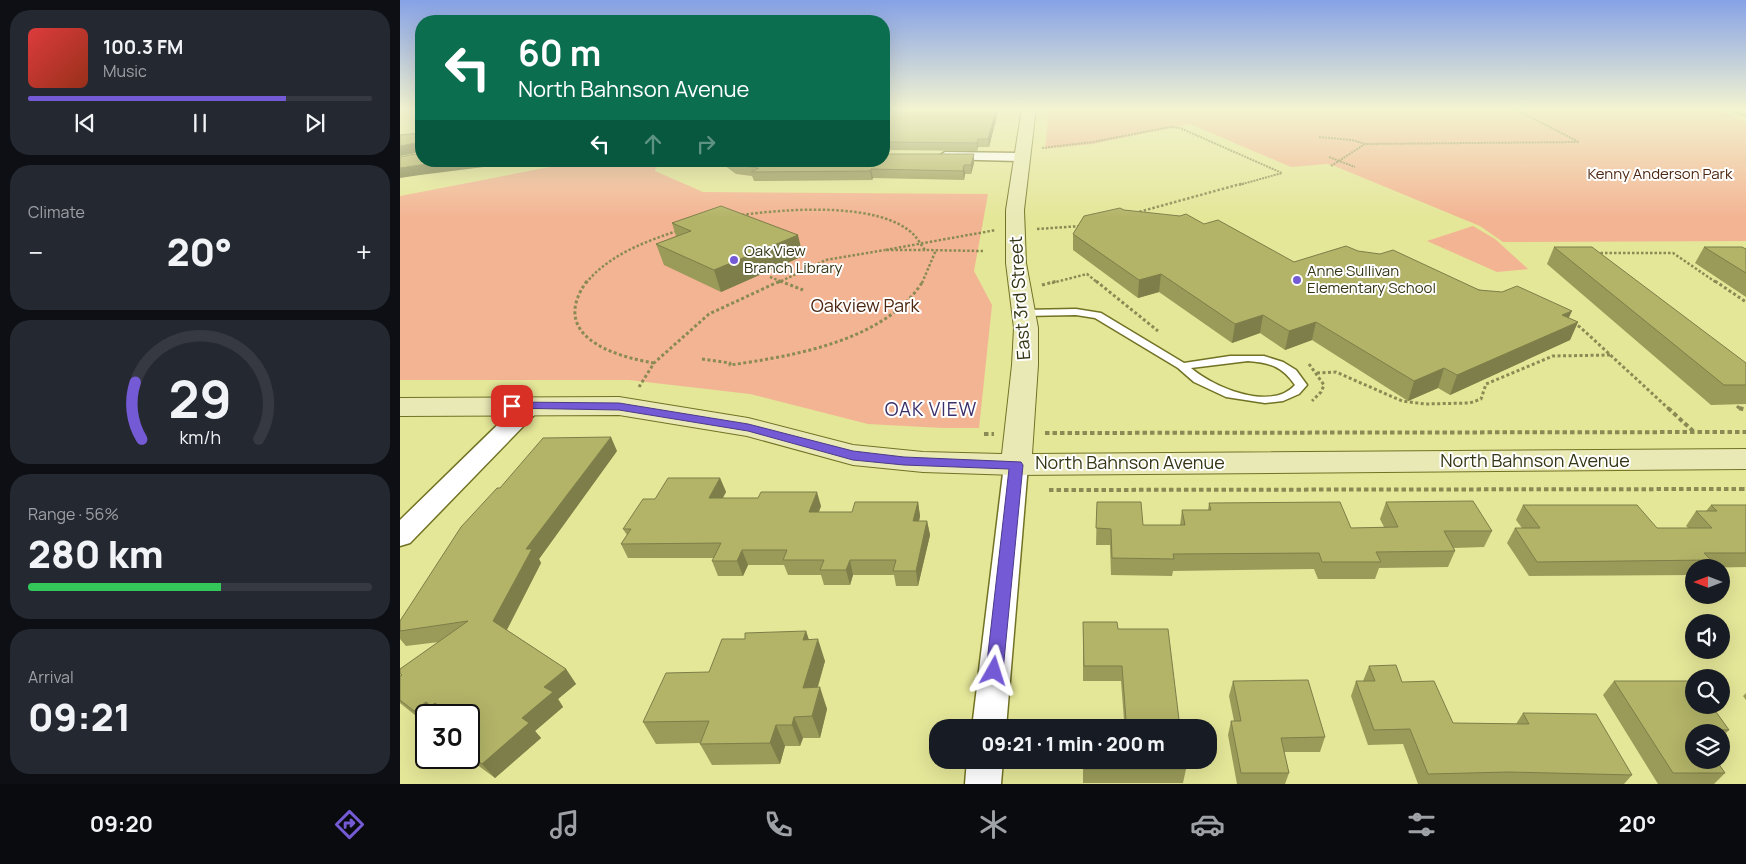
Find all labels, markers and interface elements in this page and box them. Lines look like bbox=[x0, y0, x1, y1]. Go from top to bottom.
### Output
text: 60 m bbox=[518, 29, 601, 77]
text: 100.3 FM bbox=[103, 34, 183, 60]
icon: left bbox=[435, 35, 500, 100]
text: Music bbox=[103, 60, 147, 82]
text: North Bahnson Avenue bbox=[518, 74, 749, 104]
icon: previous bbox=[71, 109, 99, 137]
icon: pause bbox=[186, 109, 214, 137]
icon: next bbox=[301, 109, 329, 137]
icon: left bbox=[586, 130, 614, 158]
icon: ahead bbox=[639, 130, 667, 158]
icon: right bbox=[692, 130, 720, 158]
park label: Kenny Anderson Park bbox=[1588, 163, 1733, 184]
text: Climate bbox=[28, 201, 85, 223]
text: 20° bbox=[167, 225, 232, 277]
text: − bbox=[28, 233, 43, 271]
text: + bbox=[356, 233, 372, 271]
street label: East 3rd Street bbox=[1003, 235, 1035, 361]
place label: Oak View Branch Library bbox=[744, 240, 842, 278]
marker: Oak View Branch Library bbox=[728, 254, 740, 266]
place label: Anne Sullivan Elementary School bbox=[1307, 260, 1436, 298]
marker: Anne Sullivan Elementary School bbox=[1291, 274, 1303, 286]
park label: Oakview Park bbox=[811, 293, 920, 317]
text: 29 bbox=[168, 363, 232, 434]
pin bbox=[491, 385, 533, 427]
icon: arrive bbox=[498, 392, 526, 420]
district label: OAK VIEW bbox=[885, 396, 977, 422]
text: km/h bbox=[179, 425, 221, 449]
street label: North Bahnson Avenue bbox=[1440, 448, 1630, 472]
street label: North Bahnson Avenue bbox=[1035, 450, 1225, 474]
text: Range · 56% bbox=[28, 503, 119, 525]
text: 280 km bbox=[28, 527, 164, 579]
north arrow bbox=[1685, 559, 1730, 604]
map controls bbox=[1685, 559, 1730, 769]
button: sound bbox=[1685, 614, 1730, 659]
position arrow bbox=[967, 644, 1019, 696]
text: Arrival bbox=[28, 666, 74, 688]
button: search bbox=[1685, 669, 1730, 714]
text: 09:21 bbox=[28, 690, 131, 742]
speed limit sign: 30 bbox=[415, 704, 480, 769]
button: layers bbox=[1685, 724, 1730, 769]
text: 09:21 · 1 min · 200 m bbox=[981, 731, 1165, 757]
icon: directions bbox=[332, 807, 367, 842]
icon: music bbox=[547, 807, 582, 842]
icon: phone bbox=[761, 807, 796, 842]
icon: climate bbox=[976, 807, 1011, 842]
icon: car bbox=[1190, 807, 1225, 842]
icon: filters bbox=[1404, 807, 1439, 842]
text: 09:20 bbox=[90, 809, 153, 839]
text: 20° bbox=[1619, 809, 1656, 839]

